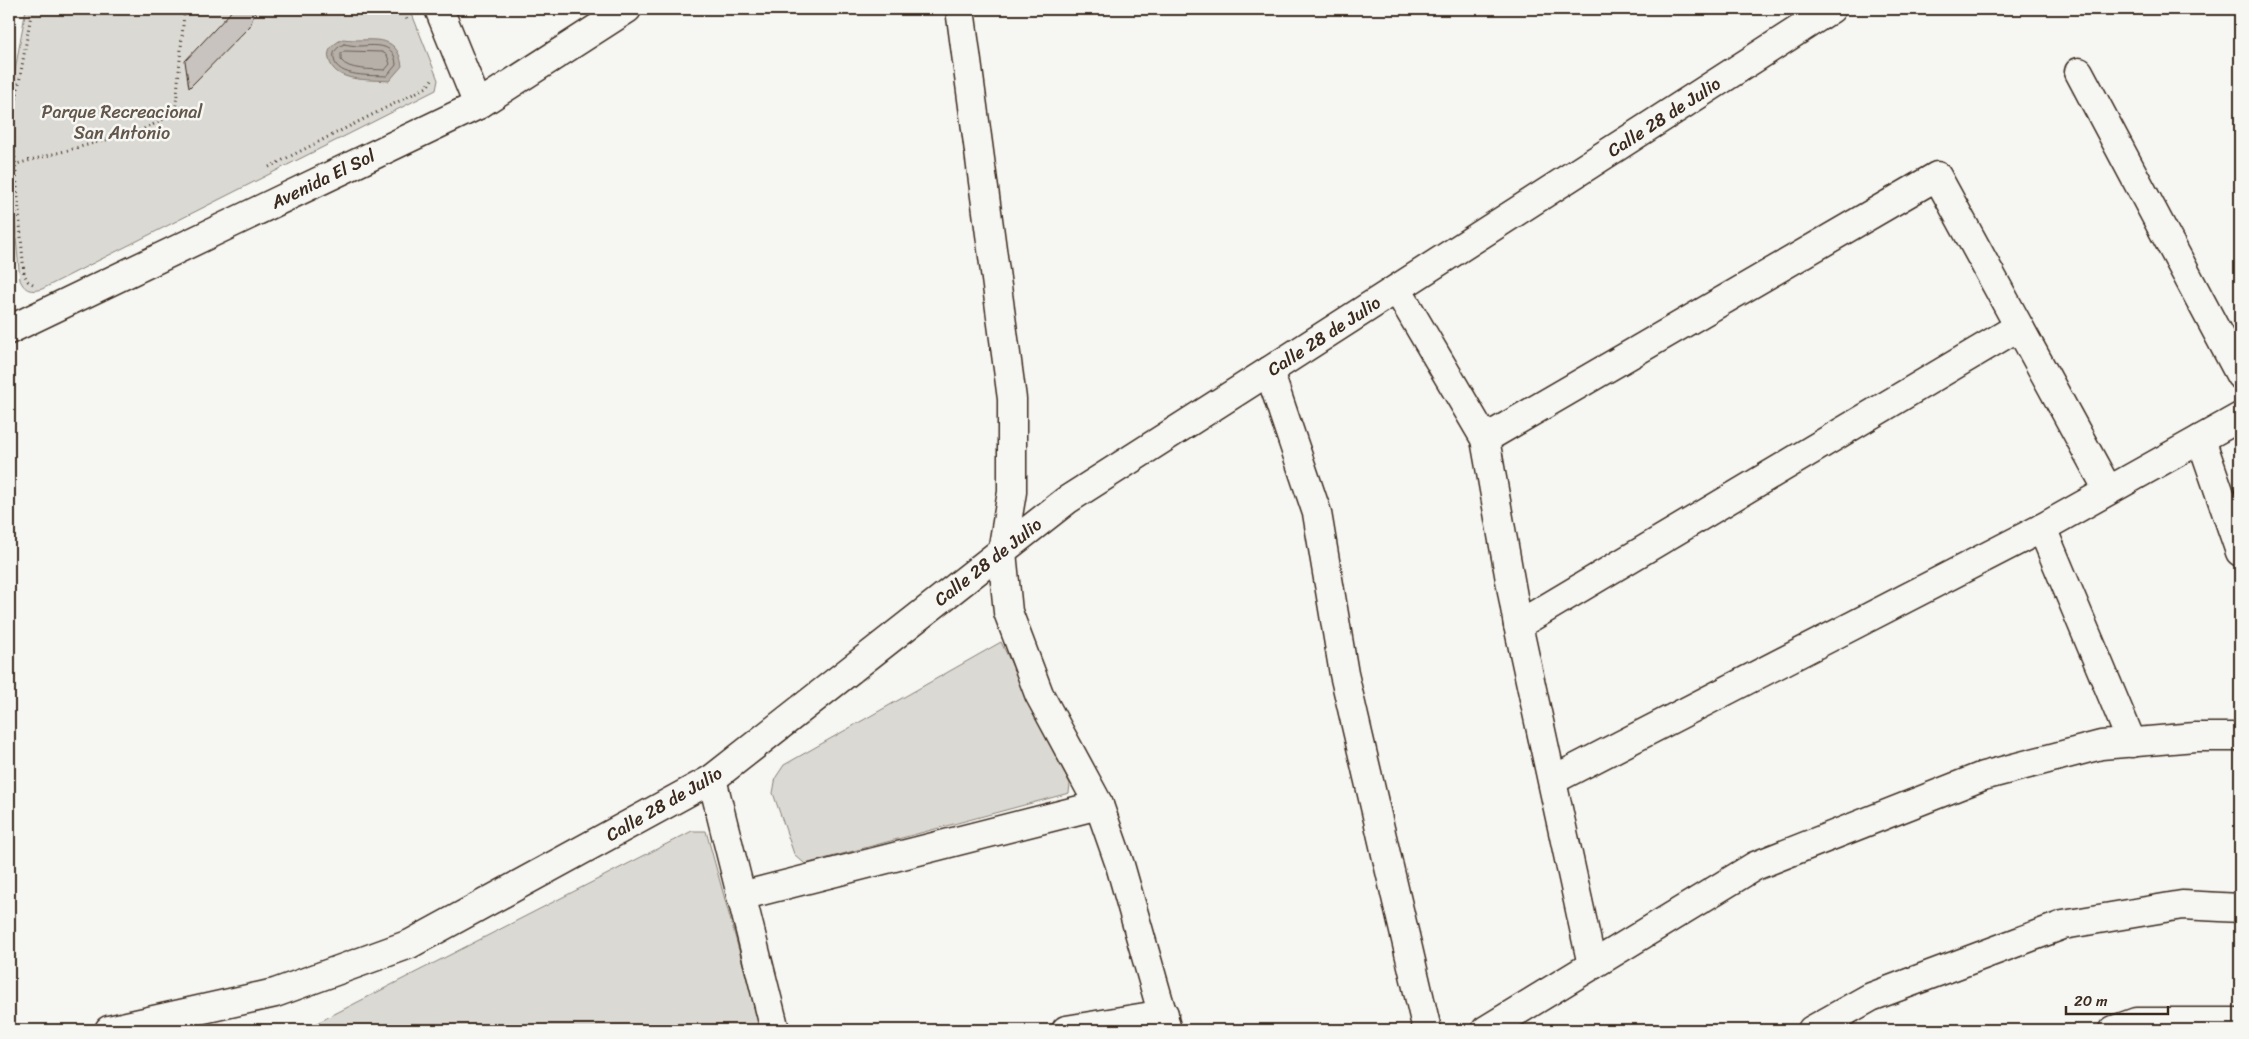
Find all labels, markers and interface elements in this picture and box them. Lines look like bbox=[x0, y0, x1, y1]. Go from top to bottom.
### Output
street label: Calle 28 de Julio bbox=[1601, 68, 1727, 166]
park label: Parque Recreacional San Antonio bbox=[42, 96, 203, 149]
street label: Avenida El Sol bbox=[264, 140, 381, 219]
street label: Calle 28 de Julio bbox=[1261, 287, 1387, 385]
street label: Calle 28 de Julio bbox=[927, 509, 1049, 615]
street label: Calle 28 de Julio bbox=[600, 758, 729, 850]
scale bar bbox=[2066, 984, 2169, 1016]
text: 20 m bbox=[2074, 988, 2108, 1014]

